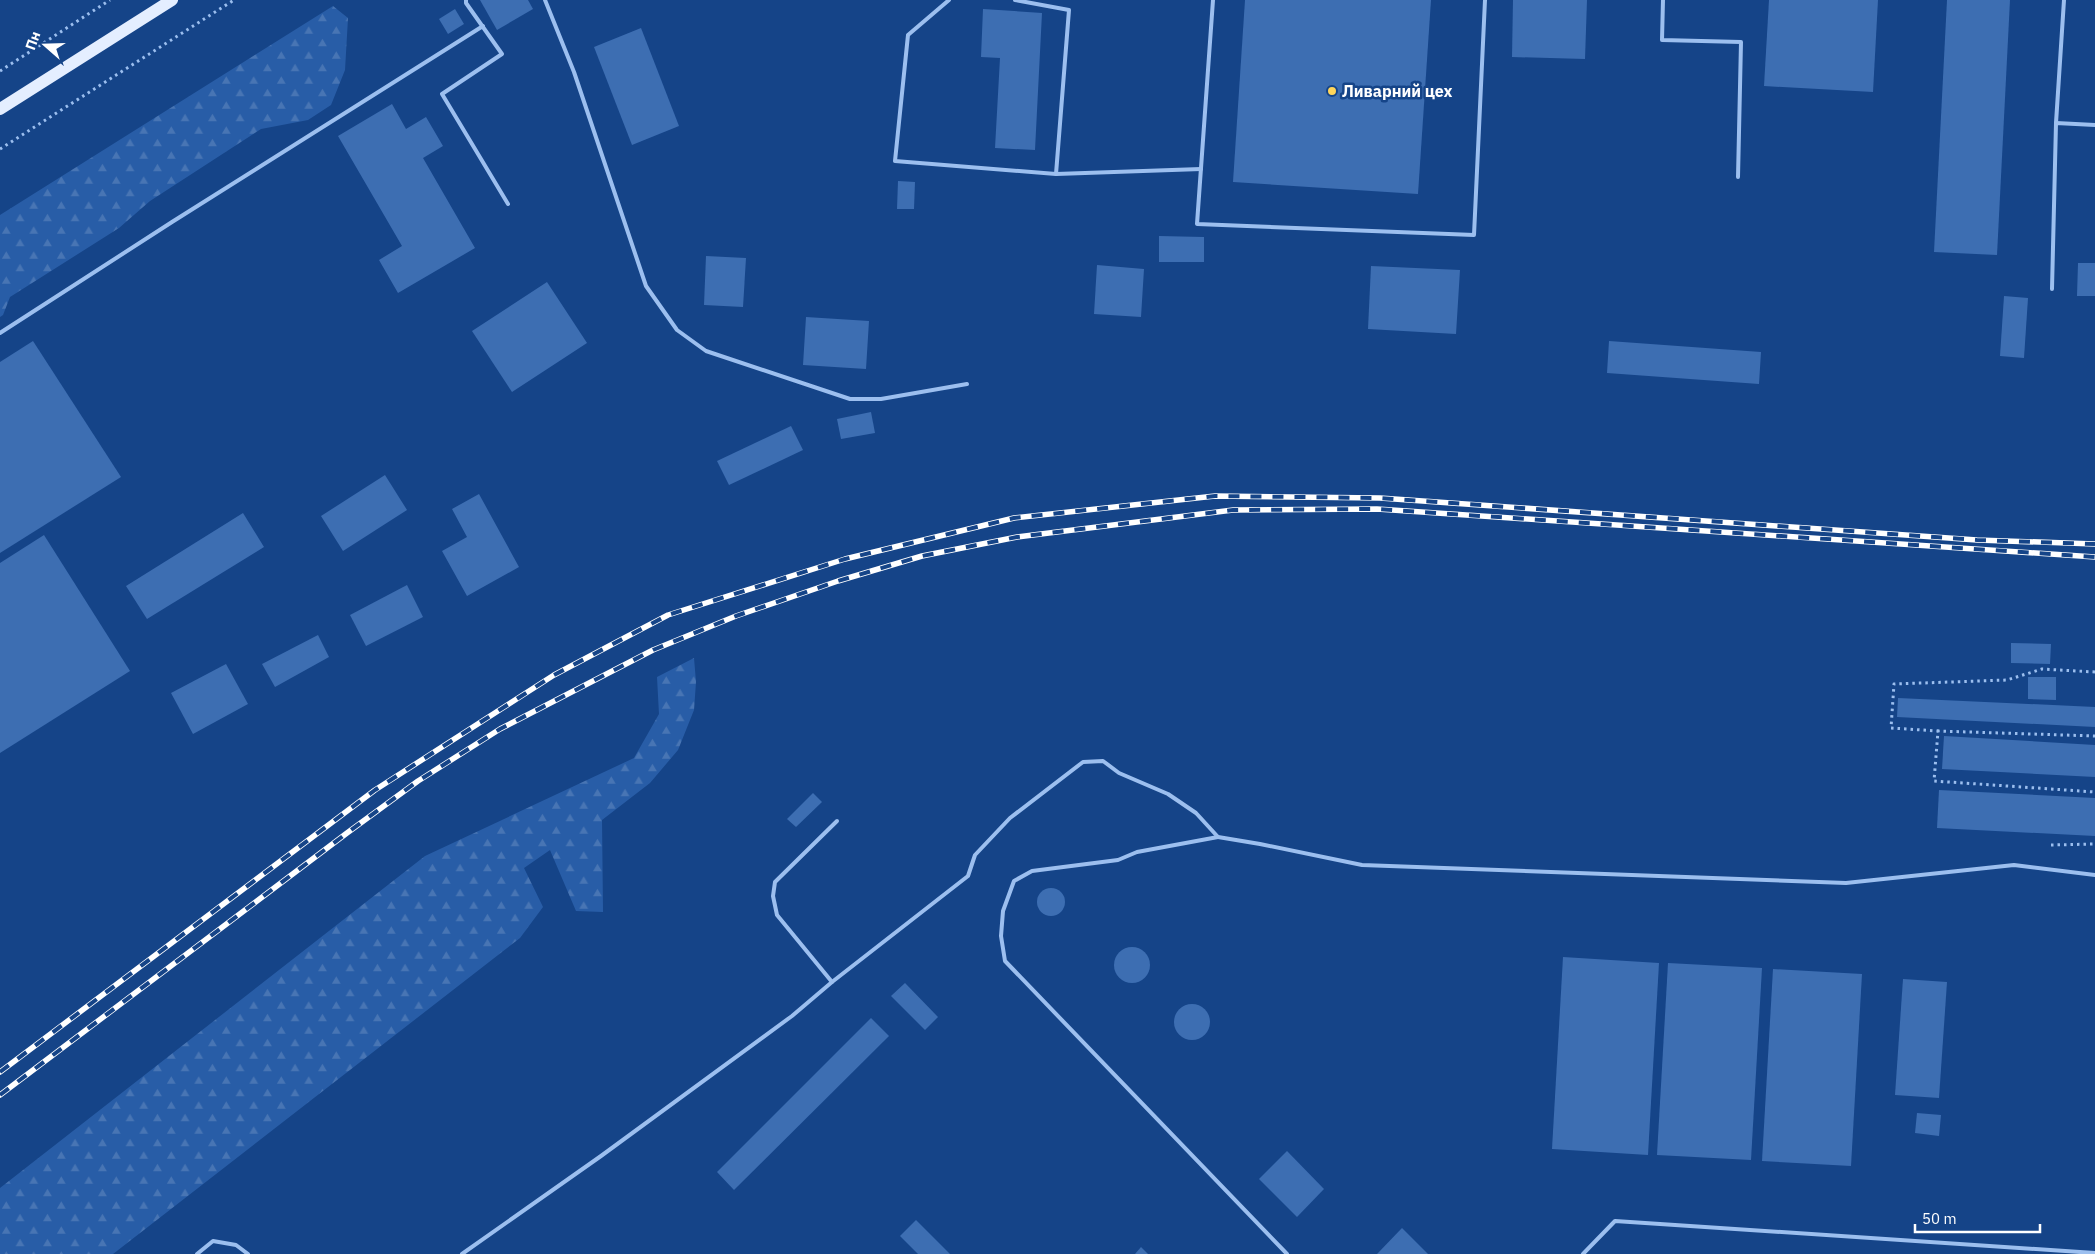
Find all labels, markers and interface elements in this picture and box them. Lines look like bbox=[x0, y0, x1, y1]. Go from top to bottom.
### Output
north arrow bbox=[20, 20, 70, 70]
text: Пн bbox=[21, 29, 44, 52]
place label: Ливарний цех bbox=[1342, 81, 1453, 101]
marker: Ливарний цех bbox=[1326, 85, 1338, 97]
scale bar bbox=[1915, 1202, 2040, 1234]
text: 50 m bbox=[1922, 1209, 1957, 1228]

